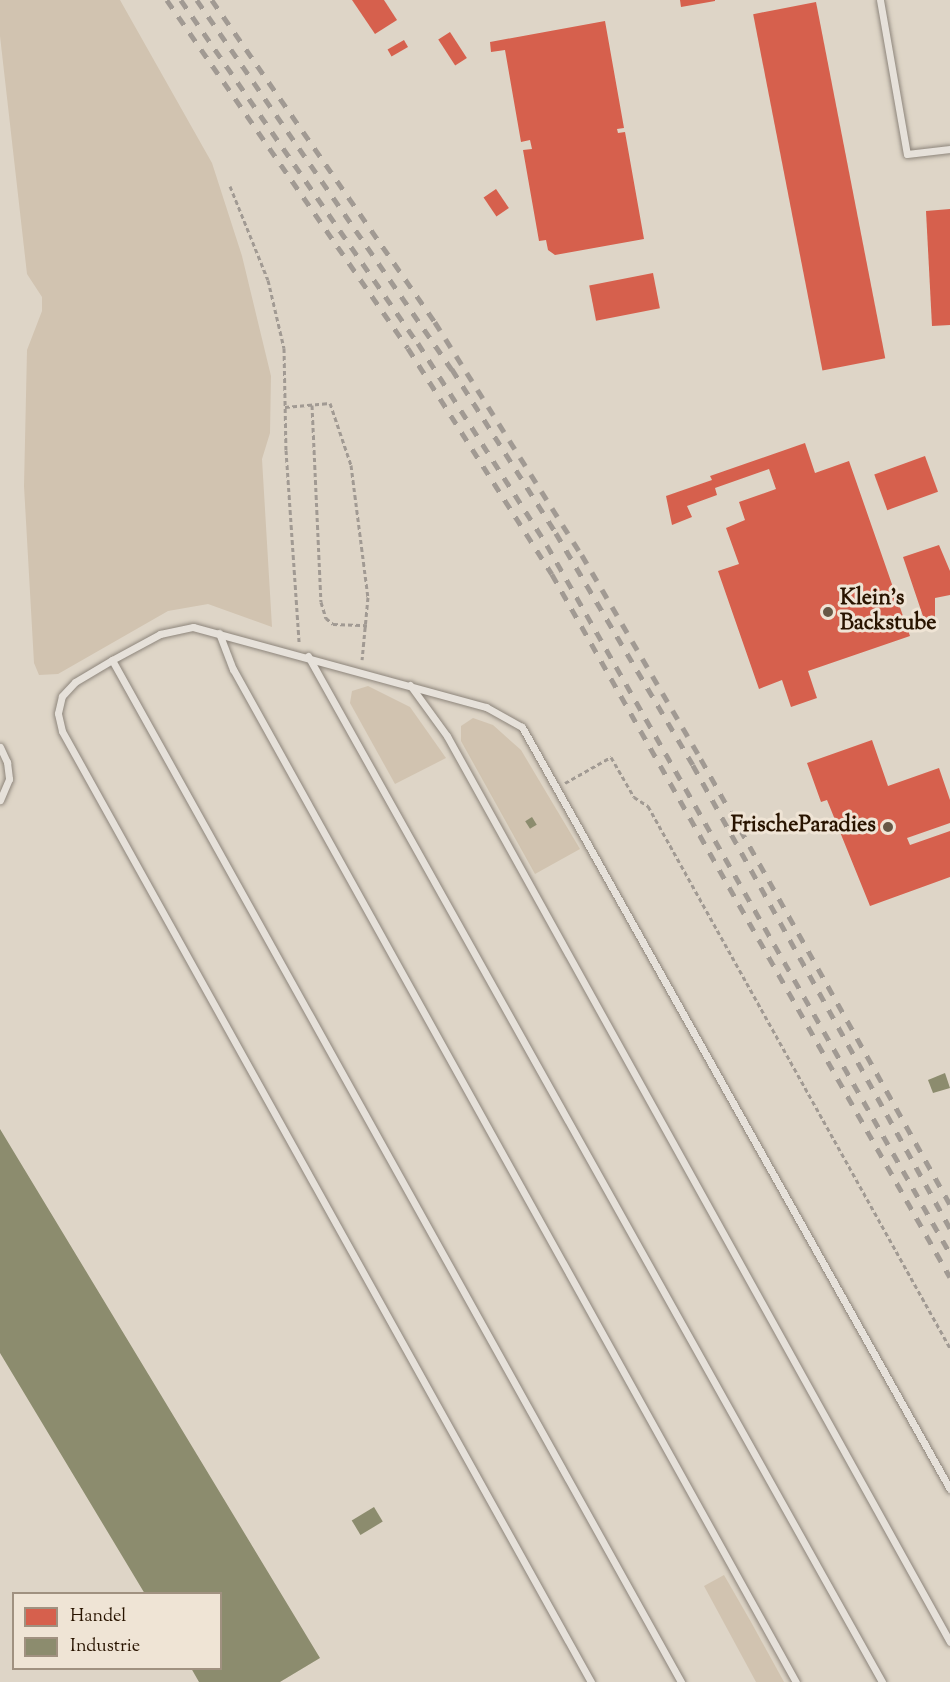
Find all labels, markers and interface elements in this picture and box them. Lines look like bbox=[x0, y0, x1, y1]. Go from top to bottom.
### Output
place label: Klein's Backstube bbox=[840, 586, 936, 638]
marker: Klein's Backstube bbox=[821, 605, 835, 619]
place label: FrischeParadies bbox=[731, 814, 876, 840]
marker: FrischeParadies bbox=[881, 820, 895, 834]
legend bbox=[12, 1592, 222, 1670]
text: Handel bbox=[70, 1604, 126, 1630]
text: Industrie bbox=[70, 1634, 140, 1660]

